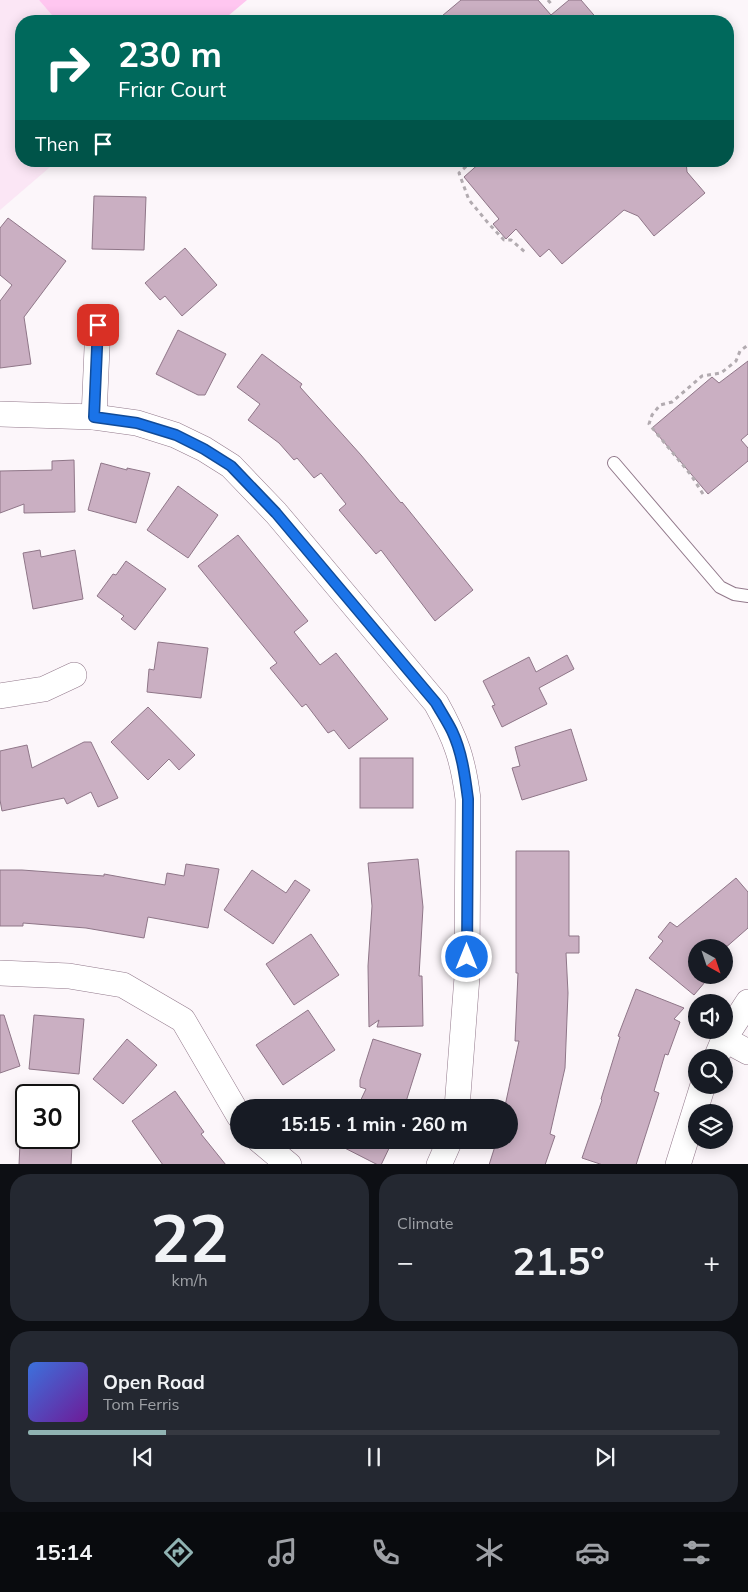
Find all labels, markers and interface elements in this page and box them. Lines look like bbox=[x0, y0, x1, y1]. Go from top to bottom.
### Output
text: 230 m bbox=[118, 32, 222, 76]
icon: right bbox=[35, 35, 100, 100]
text: Friar Court bbox=[118, 75, 226, 103]
icon: arrive bbox=[89, 130, 117, 158]
text: Then bbox=[35, 132, 79, 156]
pin bbox=[77, 304, 119, 346]
icon: arrive bbox=[84, 311, 112, 339]
position arrow bbox=[440, 930, 492, 982]
north arrow bbox=[688, 939, 732, 984]
map controls bbox=[688, 939, 733, 1149]
button: sound bbox=[688, 994, 733, 1039]
button: search bbox=[688, 1049, 733, 1094]
speed limit sign: 30 bbox=[15, 1084, 80, 1149]
button: layers bbox=[688, 1104, 733, 1149]
text: 15:15 · 1 min · 260 m bbox=[280, 1112, 468, 1136]
text: 22 bbox=[150, 1197, 229, 1278]
text: Climate bbox=[397, 1213, 453, 1233]
text: 21.5° bbox=[512, 1237, 605, 1285]
text: − bbox=[397, 1244, 414, 1279]
text: + bbox=[703, 1244, 720, 1279]
text: km/h bbox=[171, 1270, 208, 1290]
text: Open Road bbox=[103, 1370, 205, 1394]
text: Tom Ferris bbox=[103, 1394, 180, 1414]
icon: previous bbox=[129, 1443, 157, 1471]
icon: pause bbox=[360, 1443, 388, 1471]
icon: next bbox=[591, 1443, 619, 1471]
icon: directions bbox=[161, 1535, 196, 1570]
icon: music bbox=[265, 1535, 300, 1570]
icon: phone bbox=[368, 1535, 403, 1570]
icon: climate bbox=[472, 1535, 507, 1570]
icon: car bbox=[575, 1535, 610, 1570]
icon: filters bbox=[679, 1535, 714, 1570]
text: 15:14 bbox=[34, 1538, 93, 1566]

